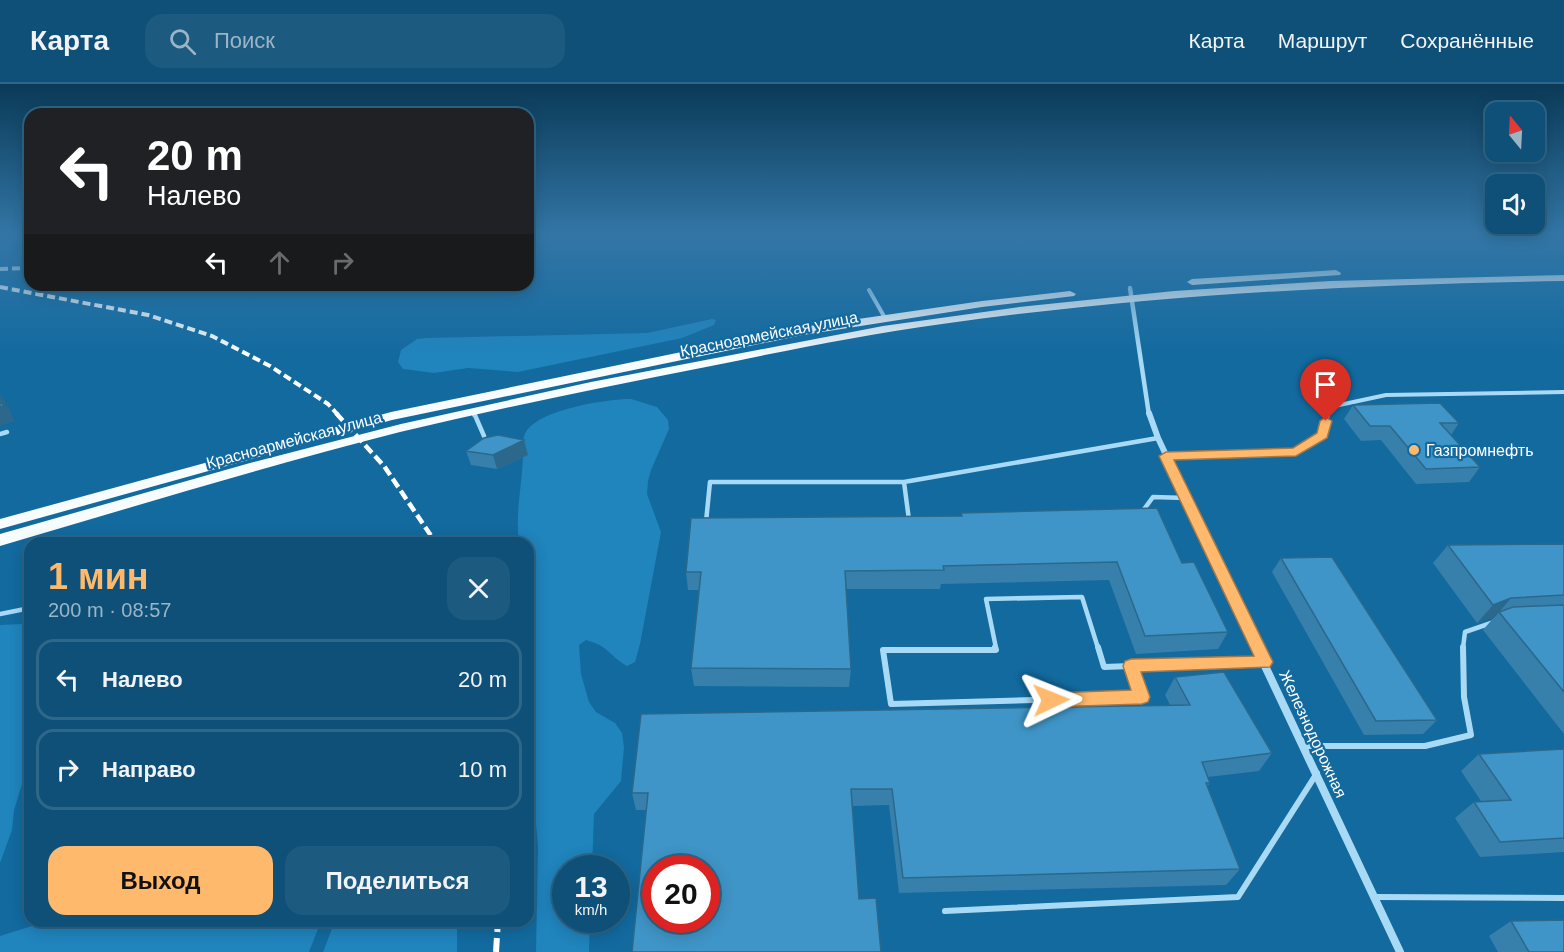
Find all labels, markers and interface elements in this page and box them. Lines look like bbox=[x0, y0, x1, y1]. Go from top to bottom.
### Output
search box bbox=[145, 14, 565, 68]
text: Карта bbox=[30, 25, 109, 56]
icon: search bbox=[166, 25, 199, 58]
text: Поиск bbox=[214, 28, 275, 53]
text: Карта bbox=[1189, 29, 1245, 52]
text: Маршрут bbox=[1278, 29, 1367, 52]
text: Сохранённые bbox=[1400, 29, 1534, 52]
north arrow bbox=[1485, 102, 1545, 162]
map controls bbox=[1485, 102, 1545, 234]
icon: left bbox=[48, 132, 126, 210]
text: 20 m bbox=[147, 132, 243, 179]
button: sound bbox=[1485, 174, 1545, 234]
text: Налево bbox=[147, 181, 241, 211]
icon: left bbox=[200, 246, 233, 279]
icon: ahead bbox=[263, 246, 296, 279]
icon: right bbox=[326, 246, 359, 279]
street label: Красноармейская улица bbox=[679, 308, 859, 360]
pin bbox=[1300, 359, 1351, 421]
icon: arrive bbox=[1309, 368, 1342, 401]
street label: Красноармейская улица bbox=[204, 408, 384, 472]
place label: Газпромнефть bbox=[1426, 442, 1534, 459]
marker: Газпромнефть bbox=[1407, 443, 1421, 457]
text: 1 мин bbox=[48, 556, 149, 597]
button: close bbox=[447, 557, 510, 620]
text: 200 m · 08:57 bbox=[48, 599, 171, 621]
icon: left bbox=[51, 663, 84, 696]
text: Налево bbox=[102, 667, 183, 692]
text: 20 m bbox=[458, 667, 507, 692]
position arrow bbox=[1019, 668, 1083, 732]
street label: Железнодорожная bbox=[1276, 668, 1350, 800]
icon: right bbox=[51, 753, 84, 786]
text: Направо bbox=[102, 757, 196, 782]
text: 10 m bbox=[458, 757, 507, 782]
button: Выход bbox=[48, 846, 273, 915]
button: Поделиться bbox=[285, 846, 510, 915]
speed limit sign: 20 bbox=[642, 855, 720, 933]
text: 13 bbox=[574, 870, 608, 903]
text: km/h bbox=[575, 901, 607, 918]

